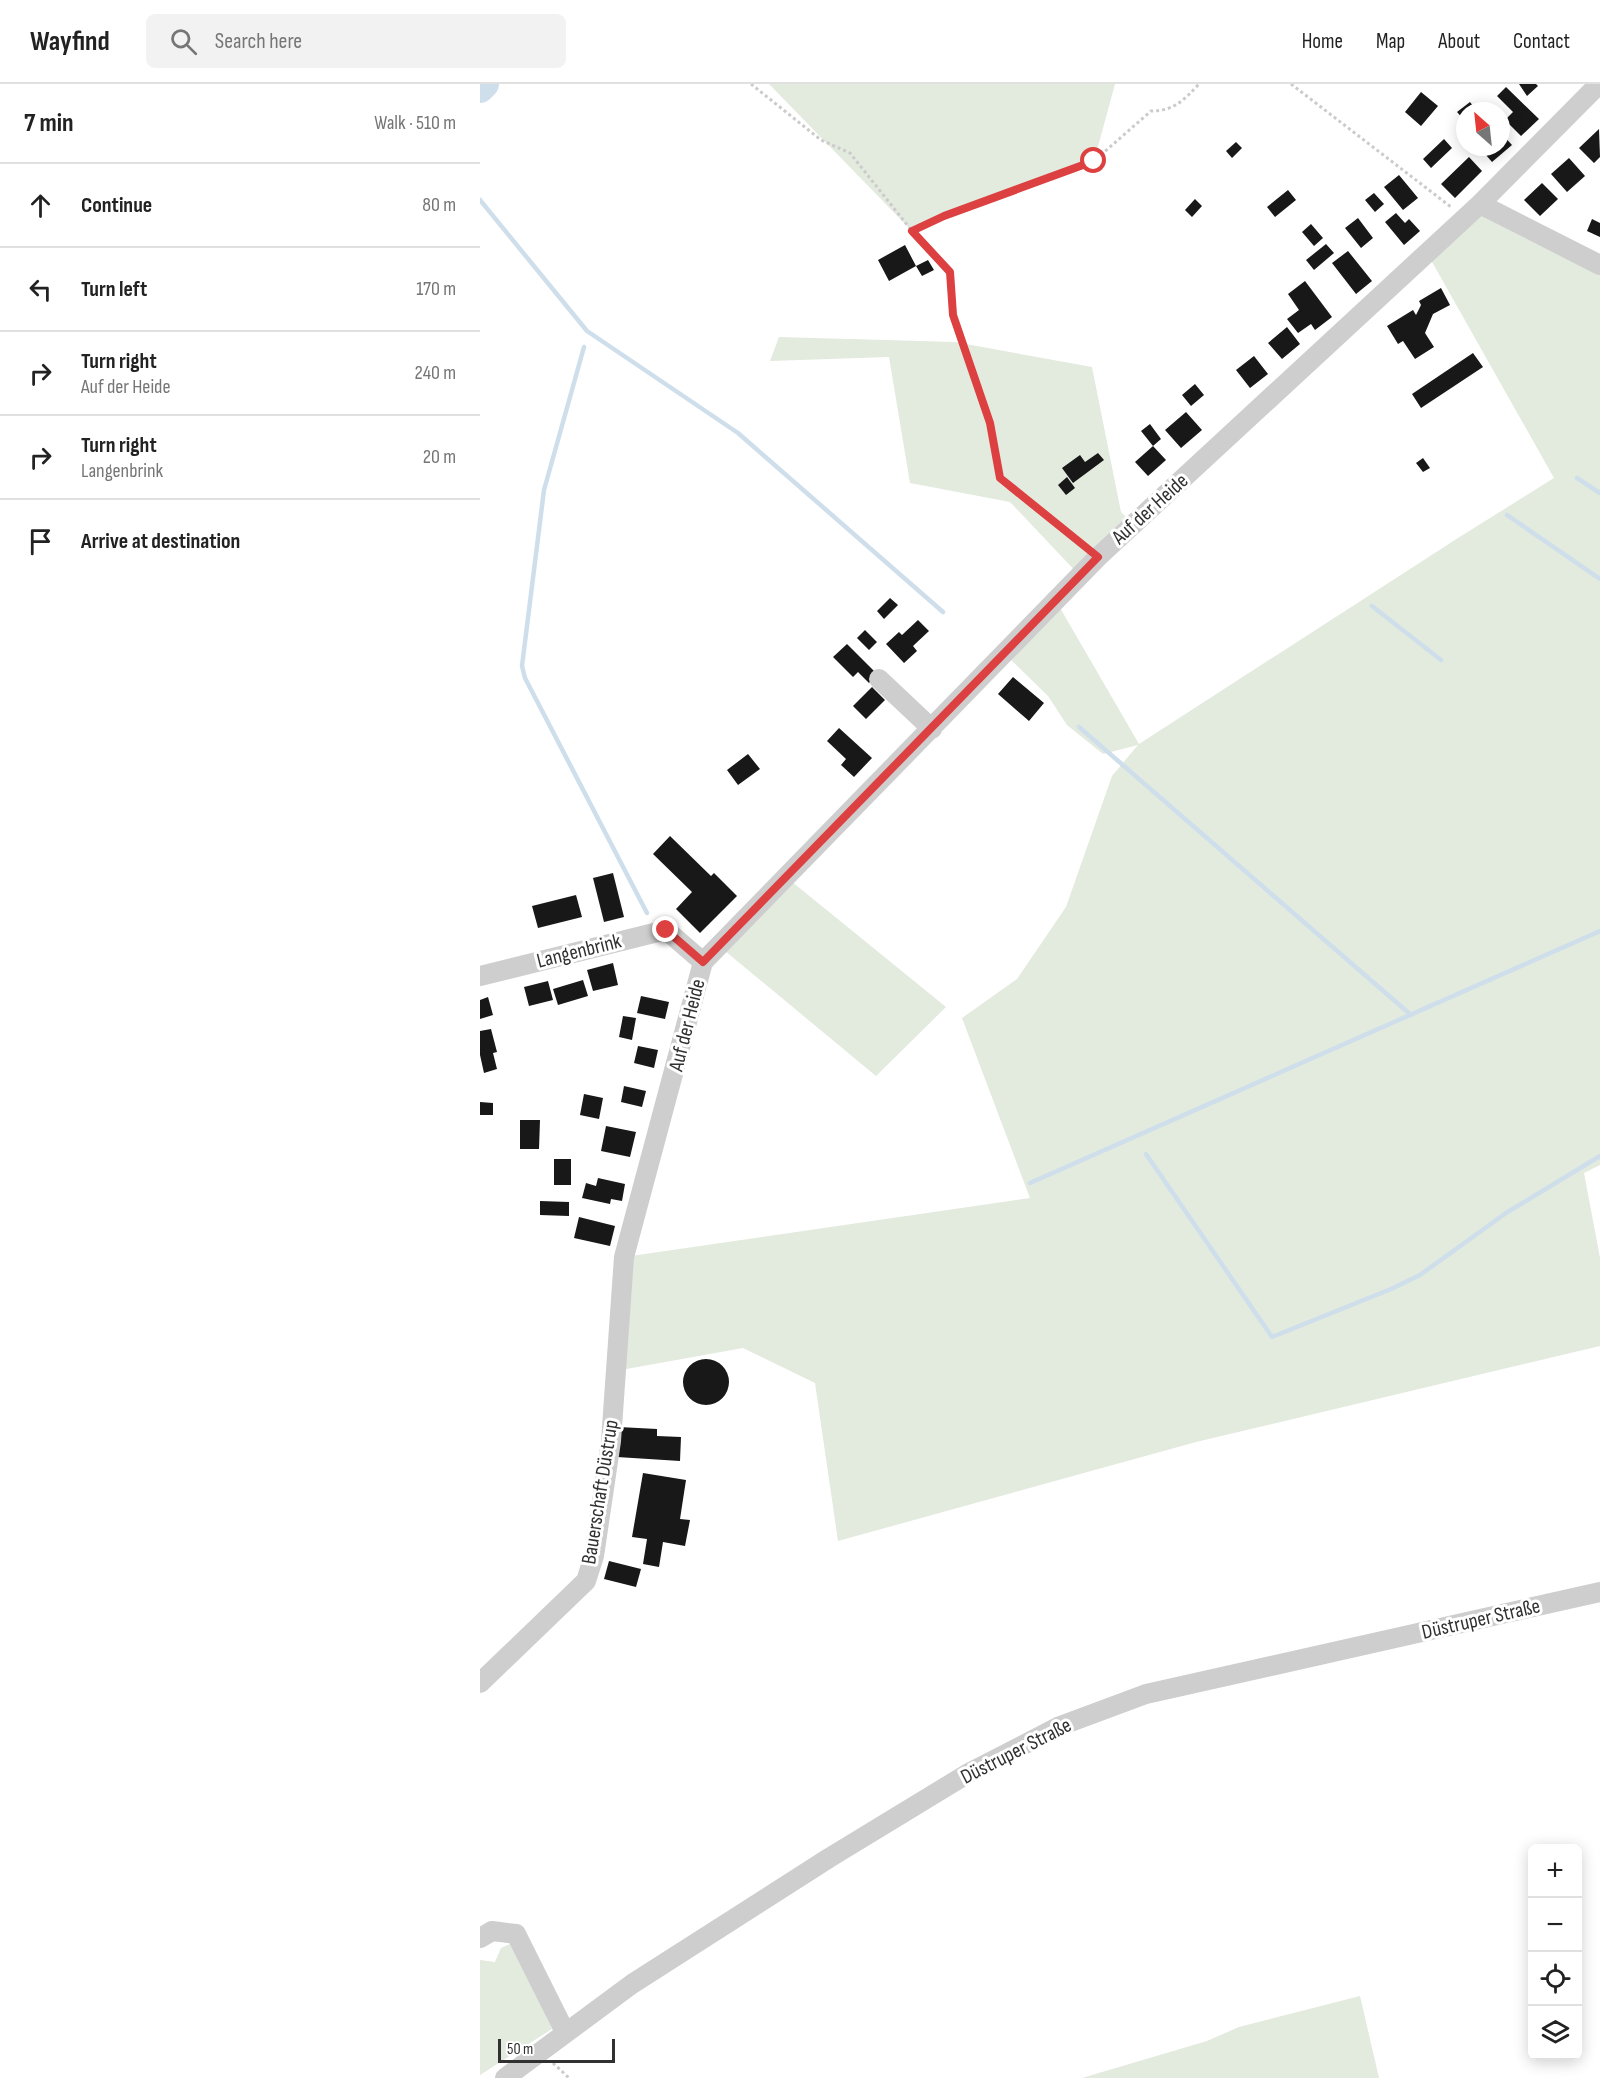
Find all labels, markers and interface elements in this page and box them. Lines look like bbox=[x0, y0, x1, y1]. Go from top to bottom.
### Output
search box bbox=[146, 14, 566, 68]
text: Wayfind bbox=[30, 25, 110, 58]
icon: search bbox=[167, 25, 200, 58]
text: Search here bbox=[215, 28, 302, 55]
text: Home bbox=[1302, 29, 1343, 54]
text: Map bbox=[1376, 29, 1405, 54]
text: About bbox=[1438, 29, 1480, 54]
text: Contact bbox=[1513, 29, 1570, 54]
north arrow bbox=[1456, 102, 1510, 156]
text: 7 min bbox=[24, 108, 73, 139]
text: Walk · 510 m bbox=[374, 111, 456, 135]
route start bbox=[1080, 147, 1106, 173]
icon: ahead bbox=[24, 189, 57, 222]
text: Continue bbox=[81, 192, 152, 219]
text: 80 m bbox=[422, 193, 456, 217]
icon: left bbox=[24, 273, 57, 306]
text: Turn left bbox=[81, 276, 147, 303]
text: 170 m bbox=[416, 277, 456, 301]
text: Turn right bbox=[81, 348, 157, 375]
icon: right bbox=[24, 357, 57, 390]
text: 240 m bbox=[415, 361, 456, 385]
text: Auf der Heide bbox=[81, 375, 170, 399]
text: Turn right bbox=[81, 432, 157, 459]
icon: right bbox=[24, 441, 57, 474]
text: 20 m bbox=[423, 445, 456, 469]
text: Langenbrink bbox=[81, 459, 163, 483]
street label: Auf der Heide bbox=[1106, 468, 1193, 550]
icon: arrive bbox=[24, 525, 57, 558]
text: Arrive at destination bbox=[81, 528, 240, 555]
route end bbox=[652, 916, 678, 942]
street label: Langenbrink bbox=[534, 928, 624, 974]
street label: Auf der Heide bbox=[663, 976, 710, 1075]
street label: Bauerschaft Düstrup bbox=[576, 1418, 624, 1566]
street label: Düstruper Straße bbox=[1419, 1593, 1543, 1645]
street label: Düstruper Straße bbox=[957, 1712, 1075, 1790]
map controls bbox=[1528, 1844, 1582, 2060]
button: + bbox=[1528, 1844, 1582, 1898]
button: − bbox=[1528, 1898, 1582, 1952]
button: locate bbox=[1528, 1952, 1582, 2006]
button: layers bbox=[1528, 2006, 1582, 2060]
scale bar bbox=[498, 2036, 615, 2064]
text: 50 m bbox=[507, 2040, 533, 2059]

